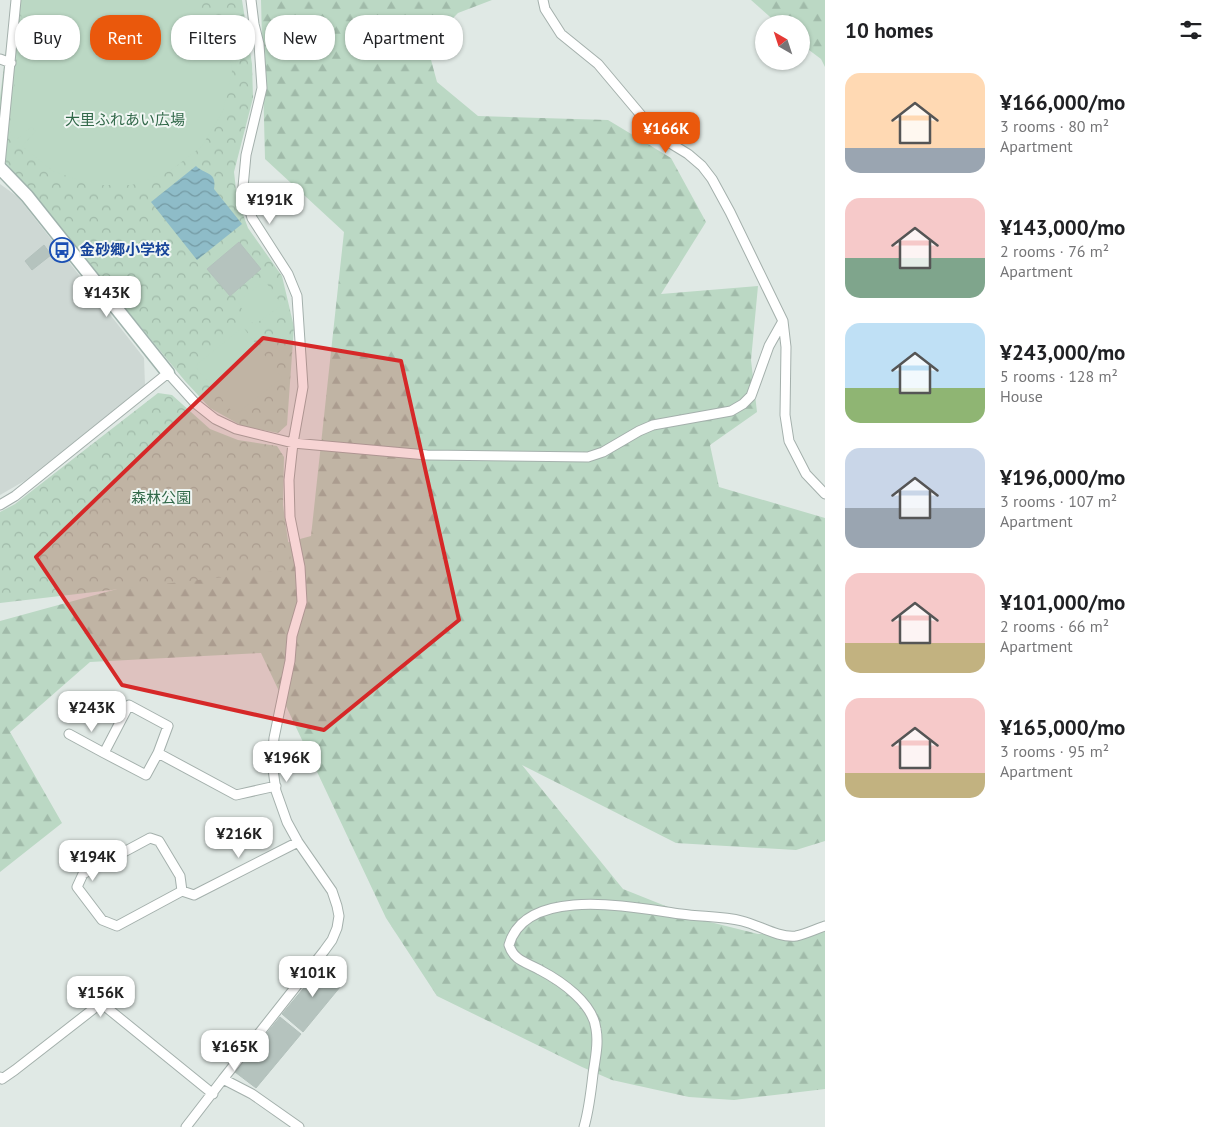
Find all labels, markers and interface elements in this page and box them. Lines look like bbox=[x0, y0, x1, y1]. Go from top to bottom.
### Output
chip: Buy bbox=[15, 15, 80, 60]
chip: Rent bbox=[90, 15, 161, 60]
chip: Filters bbox=[171, 15, 255, 60]
chip: New bbox=[265, 15, 335, 60]
chip: Apartment bbox=[345, 15, 463, 60]
north arrow bbox=[755, 15, 810, 70]
map controls bbox=[755, 15, 810, 70]
icon: filters bbox=[1177, 16, 1205, 44]
text: 10 homes bbox=[845, 17, 933, 44]
text: ¥166,000/mo bbox=[1000, 89, 1125, 116]
icon: home bbox=[885, 93, 945, 153]
park label: 大里ふれあい広場 bbox=[65, 110, 185, 129]
pin: ¥166K bbox=[631, 112, 701, 154]
text: 3 rooms · 80 m² bbox=[1000, 116, 1109, 136]
text: ¥166K bbox=[643, 118, 689, 138]
text: Apartment bbox=[1000, 136, 1073, 156]
pin: ¥191K bbox=[235, 182, 305, 225]
text: ¥191K bbox=[247, 189, 293, 209]
text: ¥143,000/mo bbox=[1000, 214, 1125, 241]
icon: home bbox=[885, 218, 945, 278]
bus stop icon: 金砂郷小学校 bbox=[49, 237, 75, 263]
place label: 金砂郷小学校 bbox=[80, 240, 170, 259]
text: 2 rooms · 76 m² bbox=[1000, 241, 1109, 261]
text: Apartment bbox=[1000, 261, 1073, 281]
pin: ¥143K bbox=[72, 276, 142, 318]
text: ¥143K bbox=[84, 282, 130, 302]
text: ¥243,000/mo bbox=[1000, 339, 1125, 366]
icon: home bbox=[885, 343, 945, 403]
text: 5 rooms · 128 m² bbox=[1000, 366, 1118, 386]
text: House bbox=[1000, 386, 1043, 406]
text: ¥196,000/mo bbox=[1000, 464, 1125, 491]
icon: home bbox=[885, 468, 945, 528]
park label: 森林公園 bbox=[131, 488, 191, 507]
text: 3 rooms · 107 m² bbox=[1000, 491, 1117, 511]
text: Apartment bbox=[1000, 511, 1073, 531]
text: ¥101,000/mo bbox=[1000, 589, 1125, 616]
icon: home bbox=[885, 593, 945, 653]
text: 2 rooms · 66 m² bbox=[1000, 616, 1109, 636]
text: Apartment bbox=[1000, 636, 1073, 656]
pin: ¥243K bbox=[57, 690, 127, 733]
text: ¥243K bbox=[69, 697, 115, 717]
text: ¥165,000/mo bbox=[1000, 714, 1125, 741]
icon: home bbox=[885, 718, 945, 778]
pin: ¥196K bbox=[252, 740, 322, 783]
text: 3 rooms · 95 m² bbox=[1000, 741, 1109, 761]
text: ¥196K bbox=[264, 747, 310, 767]
text: Apartment bbox=[1000, 761, 1073, 781]
pin: ¥216K bbox=[204, 816, 274, 859]
text: ¥216K bbox=[216, 823, 262, 843]
pin: ¥194K bbox=[58, 840, 128, 882]
text: ¥194K bbox=[70, 846, 116, 866]
pin: ¥101K bbox=[278, 956, 348, 998]
text: ¥101K bbox=[290, 962, 336, 982]
pin: ¥156K bbox=[66, 976, 136, 1018]
text: ¥156K bbox=[78, 982, 124, 1002]
pin: ¥165K bbox=[200, 1030, 270, 1072]
text: ¥165K bbox=[212, 1036, 258, 1056]

